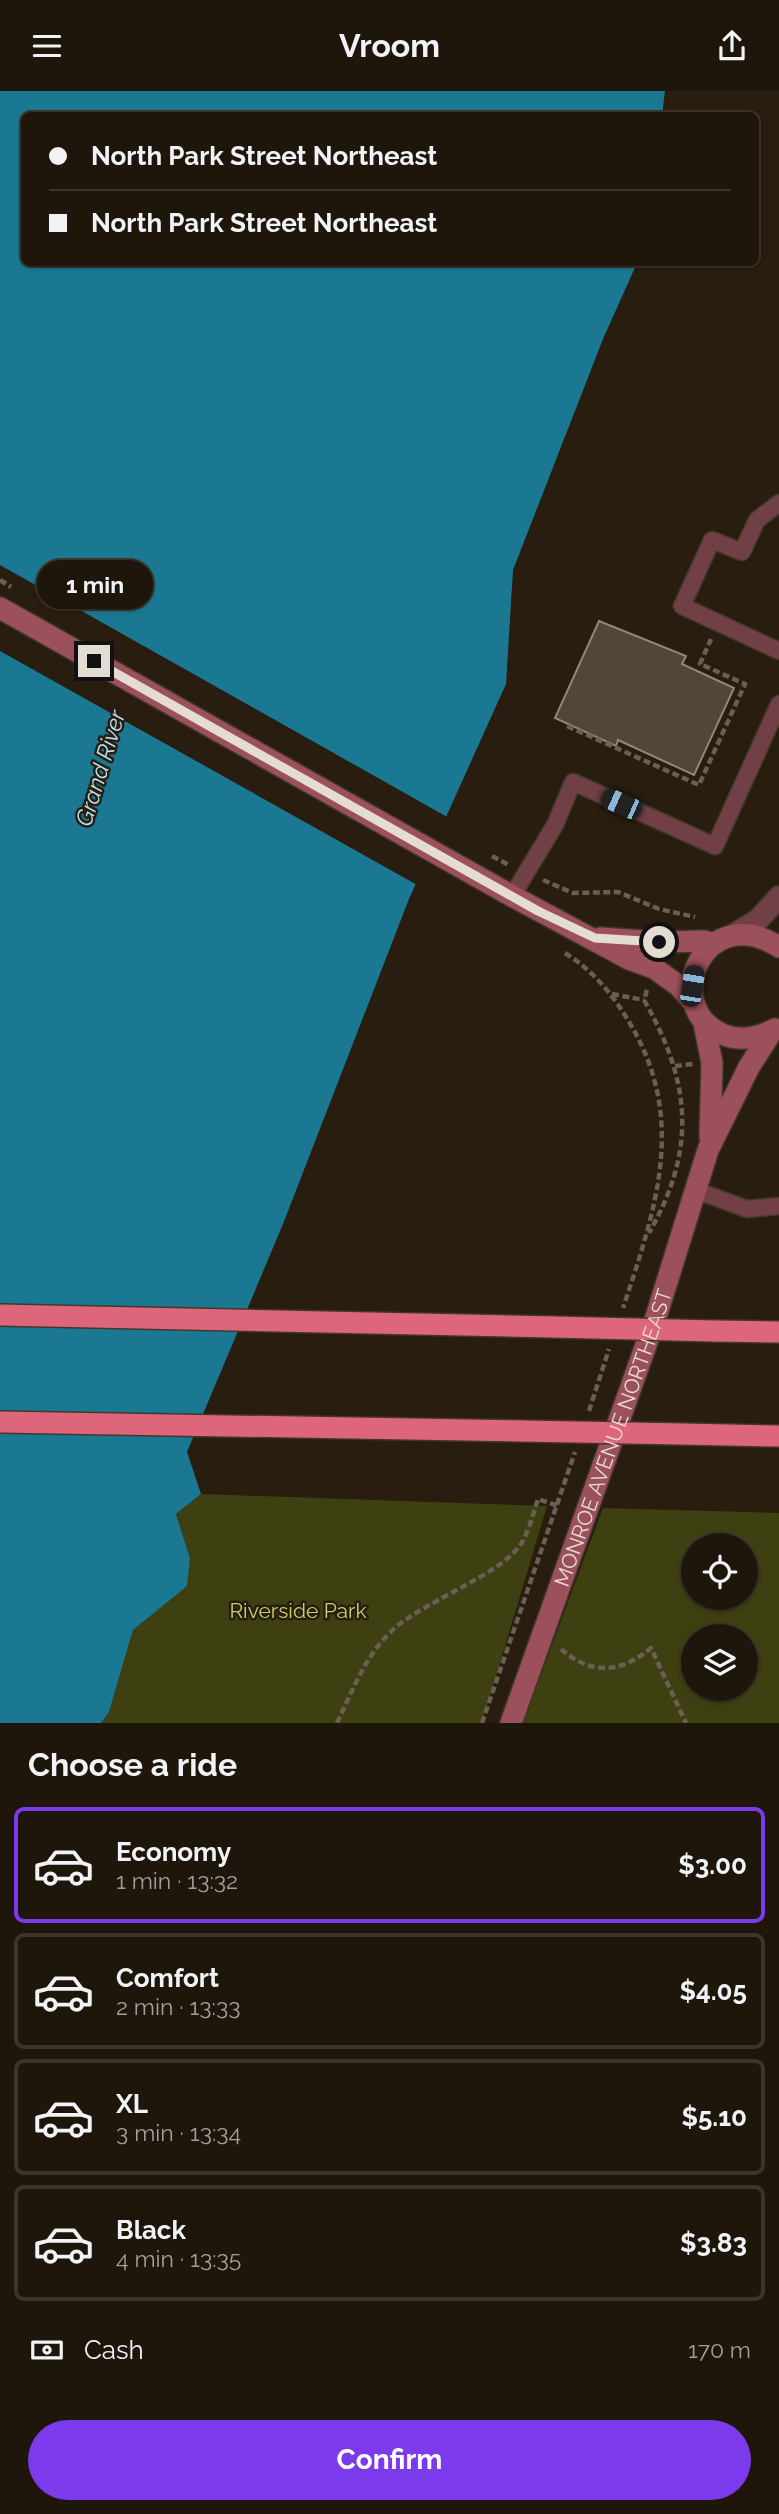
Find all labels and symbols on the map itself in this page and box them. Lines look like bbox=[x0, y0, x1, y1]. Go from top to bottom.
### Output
callout: 1 min bbox=[36, 559, 152, 609]
route end bbox=[78, 645, 110, 677]
water label: Grand River bbox=[70, 706, 131, 829]
car bbox=[598, 786, 645, 822]
route start bbox=[643, 926, 675, 958]
car bbox=[679, 964, 706, 1008]
street label: MONROE AVENUE NORTHEAST bbox=[548, 1286, 677, 1590]
park label: Riverside Park bbox=[229, 1598, 367, 1623]

